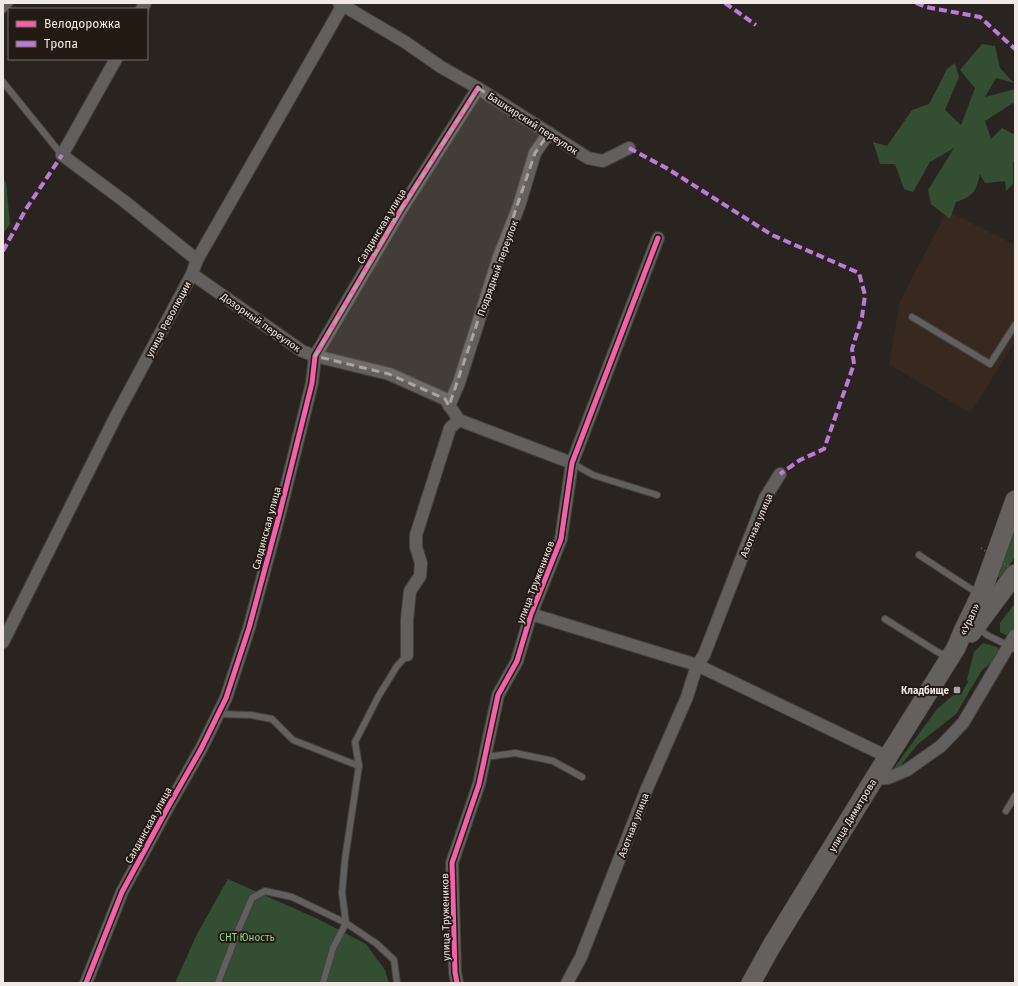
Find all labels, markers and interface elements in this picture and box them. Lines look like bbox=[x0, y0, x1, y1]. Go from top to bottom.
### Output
legend bbox=[8, 8, 148, 60]
text: Велодорожка bbox=[44, 17, 120, 31]
text: Тропа bbox=[44, 37, 78, 51]
street label: Башкирский переулок bbox=[485, 90, 581, 158]
street label: Салдинская улица bbox=[355, 187, 409, 266]
street label: Подрядный переулок bbox=[475, 218, 521, 318]
street label: улица Революции bbox=[144, 279, 194, 359]
street label: Дозорный переулок bbox=[217, 290, 303, 355]
street label: Салдинская улица bbox=[250, 485, 284, 571]
street label: Азотная улица bbox=[738, 492, 776, 559]
street label: улица Тружеников bbox=[515, 539, 557, 625]
street label: «Урал» bbox=[957, 601, 983, 637]
place label: Кладбище bbox=[901, 685, 949, 697]
marker: Кладбище bbox=[952, 685, 962, 695]
street label: улица Димитрова bbox=[826, 777, 879, 854]
street label: Салдинская улица bbox=[123, 785, 175, 866]
street label: Азотная улица bbox=[616, 791, 652, 859]
street label: улица Тружеников bbox=[439, 873, 453, 961]
park label: СНТ Юность bbox=[219, 932, 275, 944]

